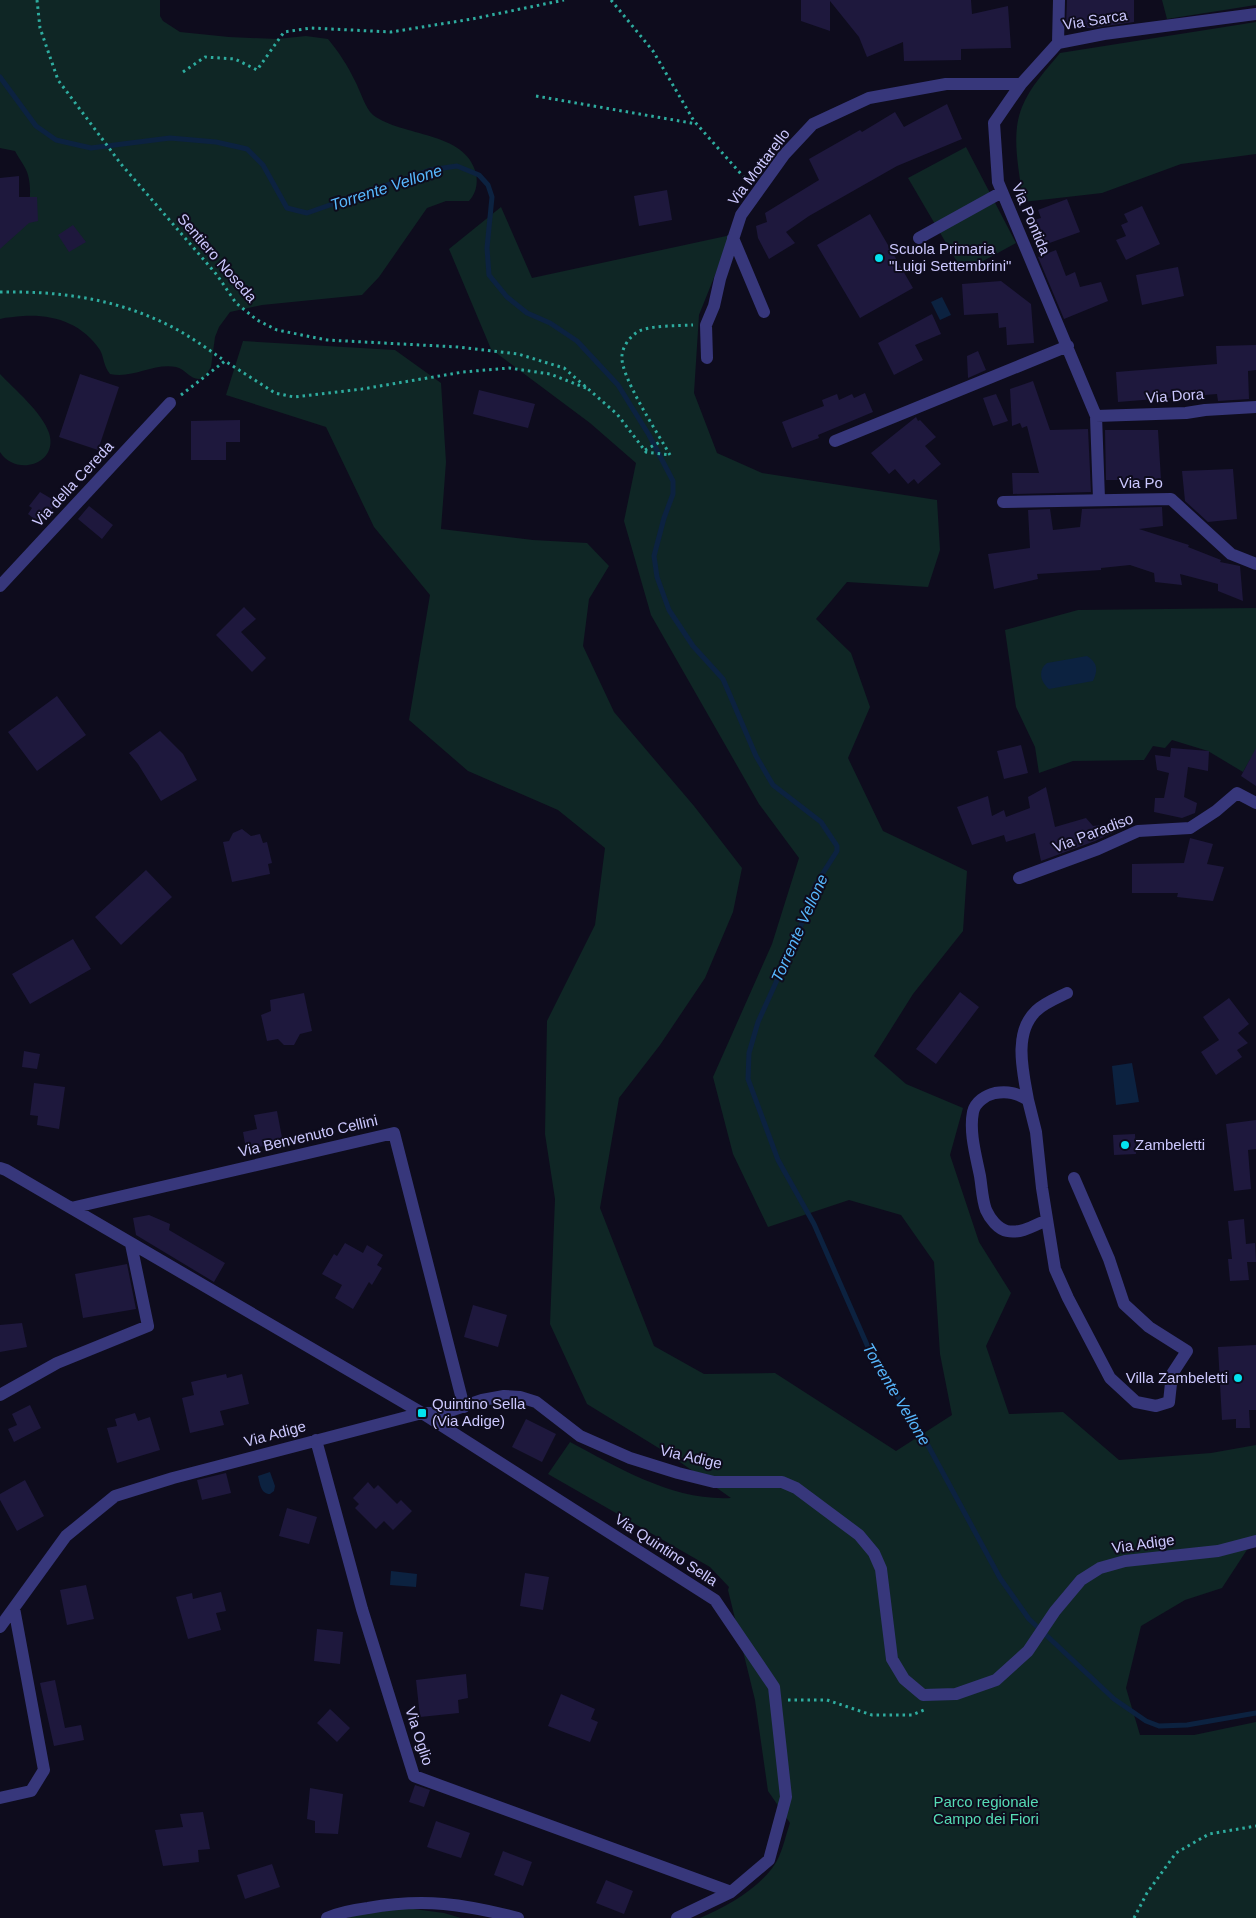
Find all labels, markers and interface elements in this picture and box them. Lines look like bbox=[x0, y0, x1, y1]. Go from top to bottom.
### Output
street label: Via Sarca bbox=[1062, 6, 1129, 33]
street label: Via Mottarello bbox=[724, 125, 793, 208]
water label: Torrente Vellone bbox=[328, 161, 444, 214]
street label: Via Pontida bbox=[1009, 180, 1054, 258]
street label: Sentiero Noseda bbox=[174, 210, 261, 306]
place label: Scuola Primaria "Luigi Settembrini" bbox=[889, 240, 1011, 274]
marker: Scuola Primaria "Luigi Settembrini" bbox=[873, 252, 885, 264]
street label: Via Dora bbox=[1145, 385, 1205, 406]
street label: Via della Cereda bbox=[29, 437, 117, 530]
street label: Via Po bbox=[1119, 474, 1163, 491]
street label: Via Paradiso bbox=[1050, 809, 1135, 856]
water label: Torrente Vellone bbox=[768, 872, 831, 985]
street label: Via Benvenuto Cellini bbox=[237, 1111, 379, 1160]
place label: Zambeletti bbox=[1135, 1136, 1205, 1153]
marker: Zambeletti bbox=[1119, 1139, 1131, 1151]
water label: Torrente Vellone bbox=[859, 1340, 934, 1449]
place label: Villa Zambeletti bbox=[1126, 1369, 1228, 1386]
marker: Villa Zambeletti bbox=[1232, 1372, 1244, 1384]
place label: Quintino Sella (Via Adige) bbox=[432, 1395, 526, 1429]
marker: Quintino Sella (Via Adige) bbox=[416, 1407, 428, 1419]
street label: Via Adige bbox=[242, 1417, 308, 1450]
street label: Via Adige bbox=[658, 1441, 724, 1472]
street label: Via Quintino Sella bbox=[612, 1510, 721, 1589]
street label: Via Adige bbox=[1110, 1531, 1175, 1556]
street label: Via Oglio bbox=[402, 1704, 437, 1767]
park label: Parco regionale Campo dei Fiori bbox=[933, 1793, 1039, 1827]

